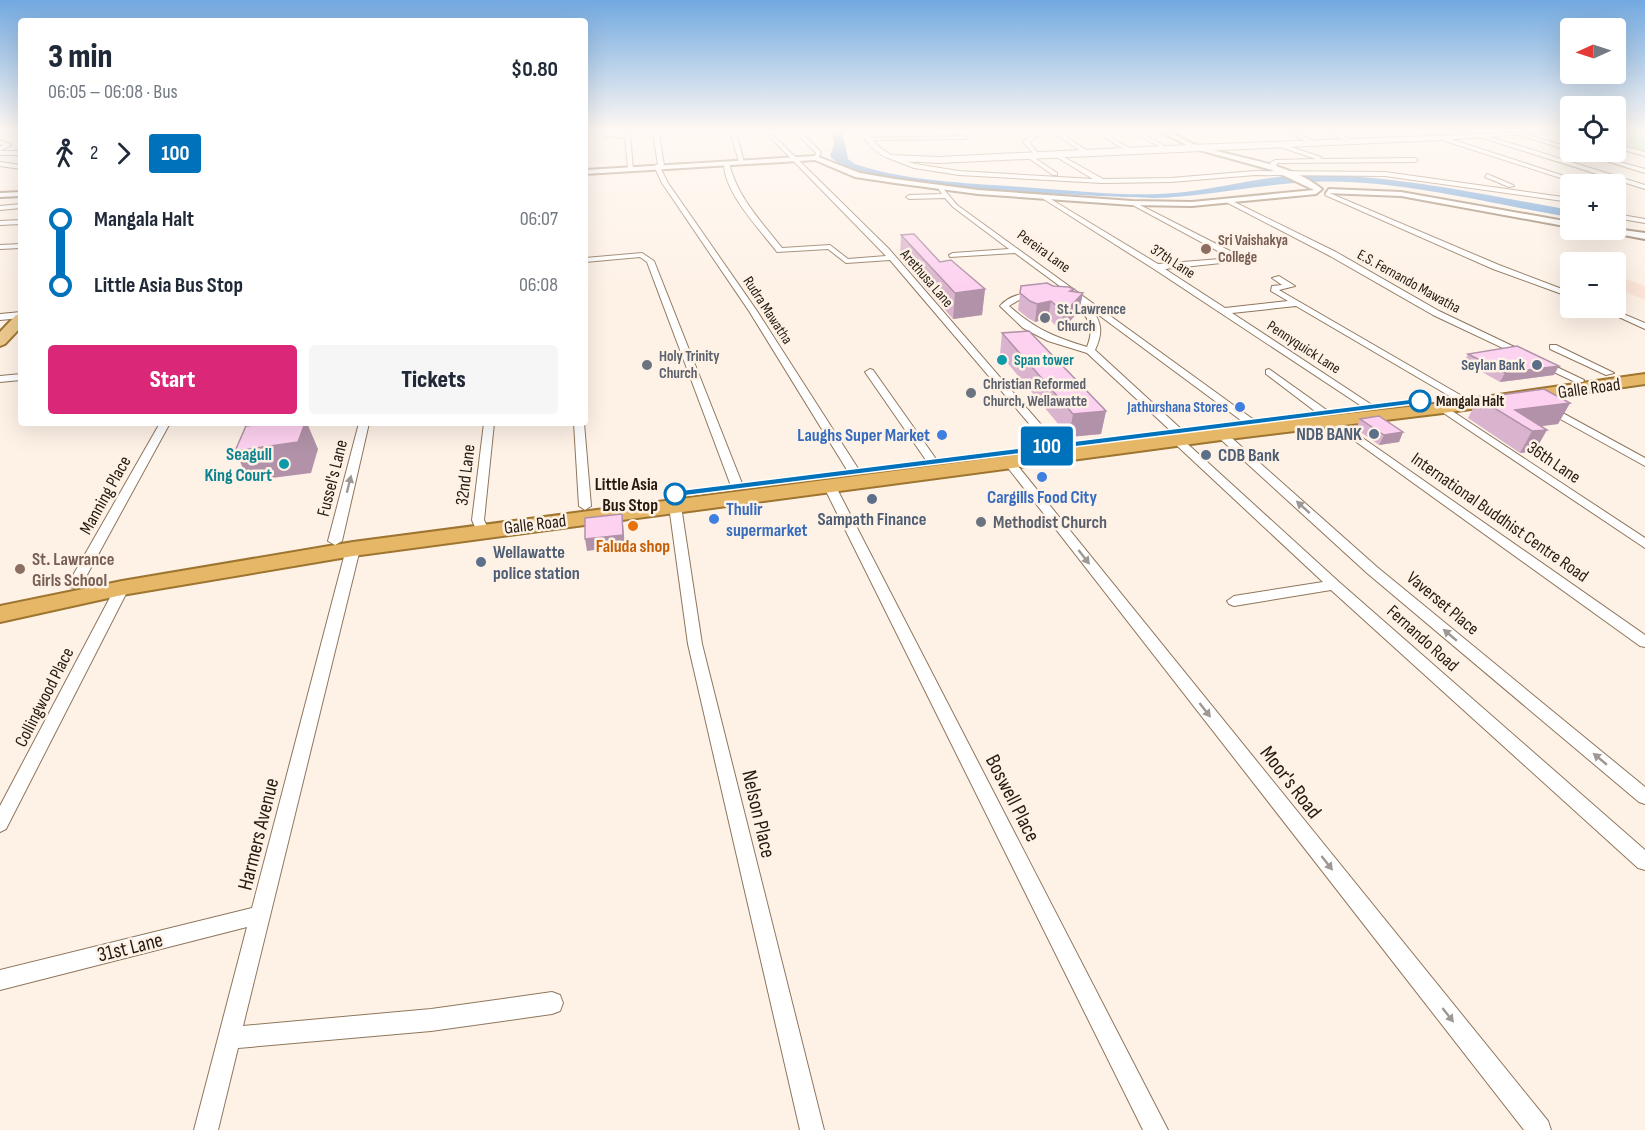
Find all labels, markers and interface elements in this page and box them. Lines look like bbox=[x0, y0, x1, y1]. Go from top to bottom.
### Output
north arrow bbox=[1560, 18, 1626, 84]
map controls bbox=[1560, 18, 1626, 318]
text: 3 min bbox=[48, 37, 112, 77]
text: $0.80 bbox=[511, 56, 558, 83]
text: 06:05 – 06:08 · Bus bbox=[48, 80, 178, 104]
button: locate bbox=[1560, 96, 1626, 162]
icon: walk bbox=[48, 137, 81, 170]
icon: forward bbox=[107, 137, 140, 170]
text: 2 bbox=[90, 141, 98, 165]
text: 100 bbox=[161, 141, 189, 166]
button: + bbox=[1560, 174, 1626, 240]
text: Mangala Halt bbox=[94, 206, 194, 233]
text: 06:07 bbox=[520, 207, 558, 231]
street label: Pereira Lane bbox=[1013, 226, 1074, 277]
place label: Sri Vaishakya College bbox=[1218, 231, 1288, 267]
street label: 37th Lane bbox=[1147, 240, 1199, 283]
marker: Sri Vaishakya College bbox=[1199, 242, 1213, 256]
street label: Arethusa Lane bbox=[895, 244, 957, 311]
street label: E.S. Fernando Mawatha bbox=[1354, 245, 1464, 318]
button: − bbox=[1560, 252, 1626, 318]
text: Little Asia Bus Stop bbox=[94, 272, 243, 299]
text: 06:08 bbox=[519, 273, 558, 297]
street label: Rudra Mawatha bbox=[739, 273, 797, 348]
place label: St. Lawrence Church bbox=[1057, 300, 1126, 336]
marker: St. Lawrence Church bbox=[1038, 311, 1052, 325]
street label: Pennyquick Lane bbox=[1263, 317, 1344, 378]
button: Start bbox=[48, 345, 297, 414]
button: Tickets bbox=[309, 345, 558, 414]
place label: Holy Trinity Church bbox=[659, 347, 720, 383]
place label: Span tower bbox=[1014, 351, 1074, 370]
marker: Span tower bbox=[995, 353, 1009, 367]
place label: Seylan Bank bbox=[1461, 356, 1526, 375]
marker: Holy Trinity Church bbox=[640, 358, 654, 372]
marker: Seylan Bank bbox=[1530, 358, 1544, 372]
street label: Galle Road bbox=[1557, 374, 1622, 403]
place label: Christian Reformed Church, Wellawatte bbox=[983, 375, 1087, 411]
marker: Christian Reformed Church, Wellawatte bbox=[964, 386, 978, 400]
marker: Mangala Halt bbox=[1409, 390, 1431, 412]
place label: Mangala Halt bbox=[1436, 392, 1504, 411]
place label: Jathurshana Stores bbox=[1126, 398, 1228, 417]
marker: Jathurshana Stores bbox=[1233, 400, 1247, 414]
place label: NDB BANK bbox=[1296, 424, 1362, 445]
place label: Laughs Super Market bbox=[797, 425, 930, 446]
line badge: 100 bbox=[1012, 426, 1082, 466]
marker: NDB BANK bbox=[1367, 427, 1381, 441]
marker: Laughs Super Market bbox=[935, 428, 949, 442]
text: 100 bbox=[1033, 434, 1061, 459]
street label: 36th Lane bbox=[1523, 437, 1584, 488]
street label: Fussel's Lane bbox=[313, 438, 352, 519]
street label: 32nd Lane bbox=[451, 443, 480, 507]
place label: Seagull King Court bbox=[204, 444, 272, 486]
place label: CDB Bank bbox=[1218, 445, 1280, 466]
marker: CDB Bank bbox=[1199, 448, 1213, 462]
street label: International Buddhist Centre Road bbox=[1407, 448, 1592, 587]
street label: Manning Place bbox=[75, 452, 136, 538]
marker: Seagull King Court bbox=[277, 457, 291, 471]
marker: Cargills Food City bbox=[1035, 470, 1049, 484]
place label: Little Asia Bus Stop bbox=[595, 474, 658, 516]
one-way arrow bbox=[344, 475, 354, 493]
marker: Little Asia Bus Stop bbox=[664, 483, 686, 505]
place label: Cargills Food City bbox=[987, 487, 1097, 508]
marker: Sampath Finance bbox=[865, 492, 879, 506]
place label: Thulir supermarket bbox=[726, 499, 808, 541]
one-way arrow bbox=[1295, 500, 1310, 514]
place label: Sampath Finance bbox=[817, 509, 927, 530]
street label: Galle Road bbox=[503, 510, 567, 539]
marker: Thulir supermarket bbox=[707, 512, 721, 526]
place label: Methodist Church bbox=[993, 512, 1107, 533]
marker: Methodist Church bbox=[974, 515, 988, 529]
marker: Faluda shop bbox=[626, 519, 640, 533]
place label: Faluda shop bbox=[596, 536, 670, 557]
place label: Wellawatte police station bbox=[493, 542, 580, 584]
place label: St. Lawrance Girls School bbox=[32, 549, 114, 591]
one-way arrow bbox=[1078, 549, 1091, 565]
marker: Wellawatte police station bbox=[474, 555, 488, 569]
marker: St. Lawrance Girls School bbox=[13, 562, 27, 576]
street label: Vaverset Place bbox=[1402, 567, 1483, 640]
street label: Fernando Road bbox=[1383, 601, 1463, 676]
one-way arrow bbox=[1442, 628, 1458, 641]
street label: Collingwood Place bbox=[10, 644, 78, 750]
one-way arrow bbox=[1199, 702, 1212, 718]
street label: Moor's Road bbox=[1255, 741, 1327, 824]
street label: Boswell Place bbox=[980, 750, 1045, 846]
one-way arrow bbox=[1592, 753, 1608, 766]
street label: Nelson Place bbox=[736, 768, 781, 860]
street label: Harmers Avenue bbox=[232, 775, 284, 893]
one-way arrow bbox=[1320, 855, 1332, 870]
street label: 31st Lane bbox=[95, 927, 166, 968]
one-way arrow bbox=[1441, 1008, 1453, 1023]

